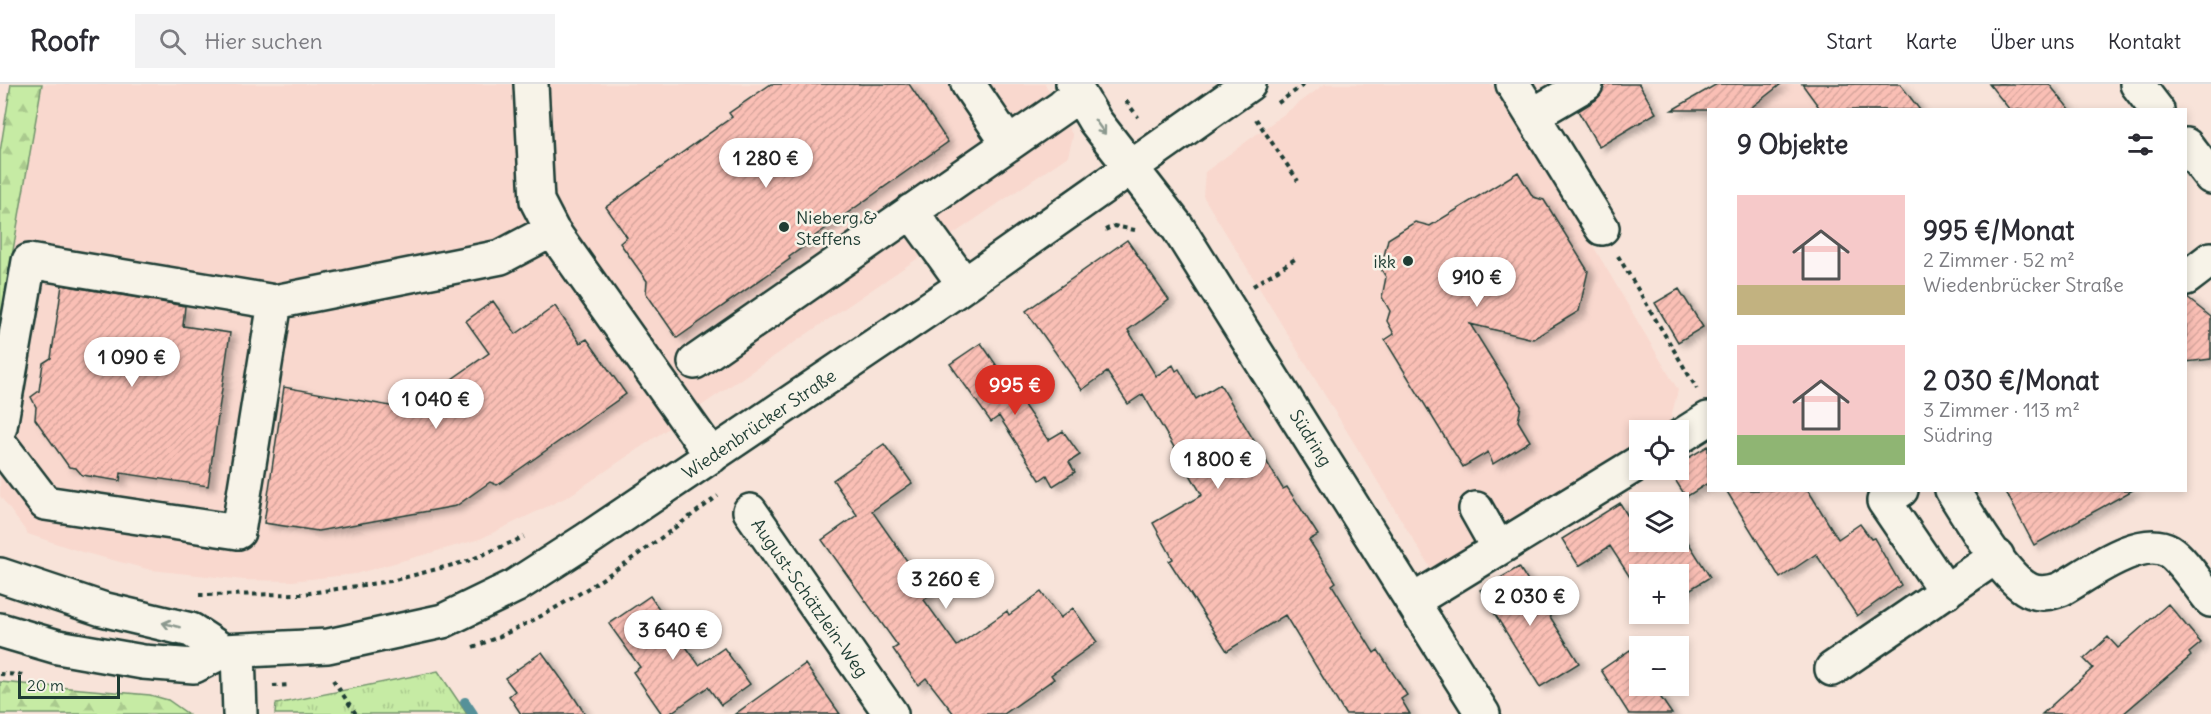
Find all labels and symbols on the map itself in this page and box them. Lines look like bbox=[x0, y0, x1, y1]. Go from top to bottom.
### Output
one-way arrow bbox=[1094, 119, 1106, 135]
pin: 1 280 € bbox=[711, 138, 821, 189]
place label: Nieberg & Steffens bbox=[796, 206, 877, 250]
marker: Nieberg & Steffens bbox=[777, 220, 791, 234]
place label: ikk bbox=[1374, 250, 1396, 273]
marker: ikk bbox=[1401, 254, 1415, 268]
pin: 910 € bbox=[1435, 257, 1519, 308]
pin: 1 090 € bbox=[77, 337, 187, 388]
street label: Wiedenbrücker Straße bbox=[678, 364, 840, 484]
pin: 995 € bbox=[973, 365, 1057, 416]
pin: 1 040 € bbox=[381, 379, 491, 430]
street label: Südring bbox=[1285, 405, 1337, 471]
pin: 1 800 € bbox=[1163, 439, 1273, 490]
street label: August-Schätzlein-Weg bbox=[746, 514, 874, 682]
pin: 3 260 € bbox=[891, 559, 1001, 610]
pin: 2 030 € bbox=[1475, 576, 1585, 627]
pin: 3 640 € bbox=[618, 610, 728, 661]
one-way arrow bbox=[162, 619, 181, 631]
scale bar bbox=[18, 672, 120, 700]

